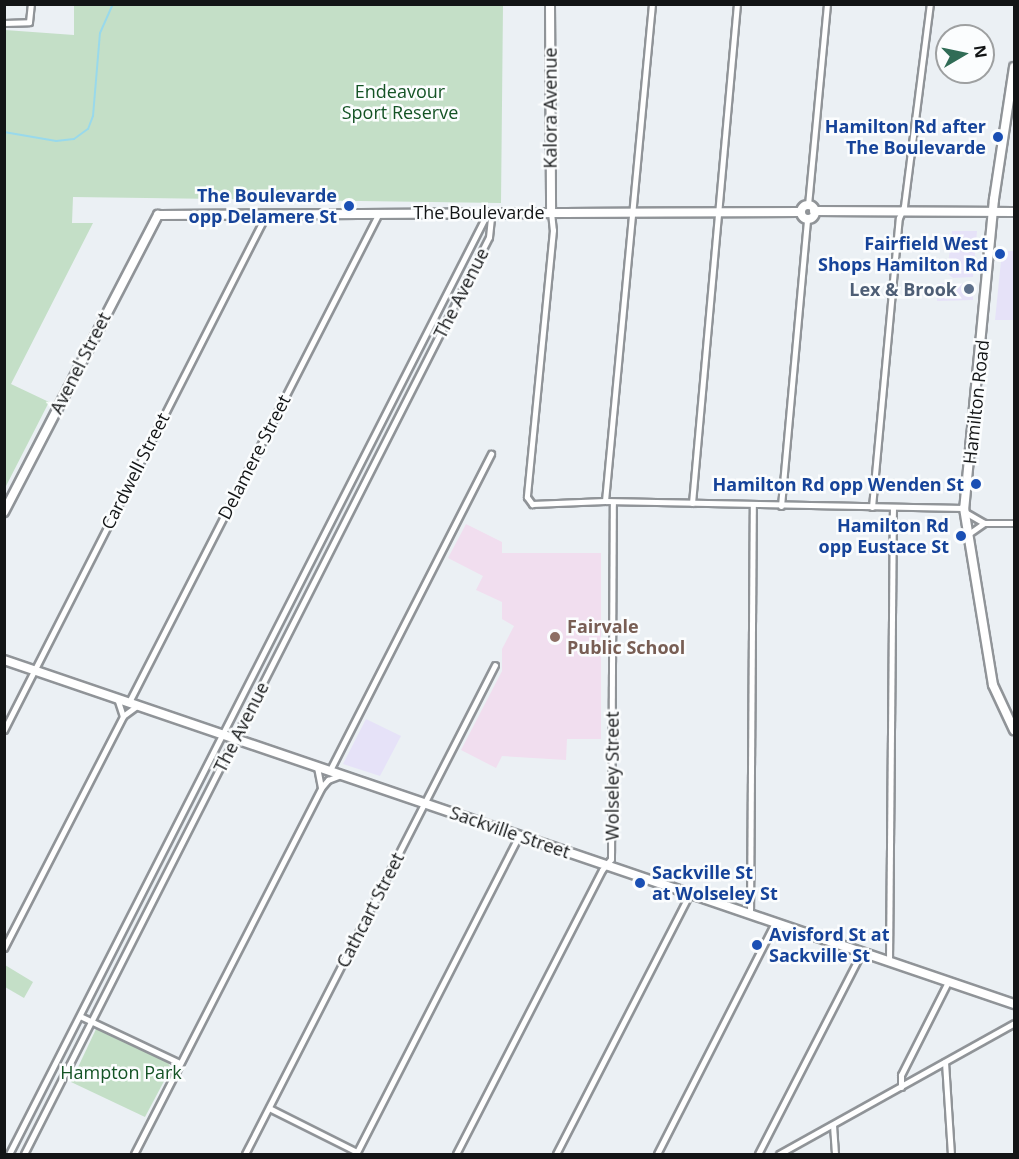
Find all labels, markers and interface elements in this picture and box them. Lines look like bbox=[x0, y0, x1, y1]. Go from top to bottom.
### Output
north arrow bbox=[935, 24, 995, 84]
text: N bbox=[969, 43, 993, 60]
street label: Kalora Avenue bbox=[539, 47, 561, 169]
park label: Endeavour Sport Reserve bbox=[342, 81, 458, 124]
place label: Hamilton Rd after The Boulevarde bbox=[825, 116, 986, 158]
marker: Hamilton Rd after The Boulevarde bbox=[991, 130, 1005, 144]
place label: The Boulevarde opp Delamere St bbox=[189, 185, 337, 228]
marker: The Boulevarde opp Delamere St bbox=[342, 199, 356, 213]
street label: The Boulevarde bbox=[413, 201, 545, 223]
place label: Fairfield West Shops Hamilton Rd bbox=[818, 233, 988, 276]
street label: The Avenue bbox=[429, 244, 493, 342]
marker: Fairfield West Shops Hamilton Rd bbox=[993, 247, 1007, 261]
place label: Lex & Brook bbox=[849, 278, 957, 300]
marker: Lex & Brook bbox=[962, 282, 976, 296]
street label: Avenel Street bbox=[45, 309, 115, 417]
street label: Hamilton Road bbox=[959, 339, 993, 465]
street label: Delamere Street bbox=[213, 391, 295, 523]
street label: Cardwell Street bbox=[96, 409, 174, 533]
place label: Hamilton Rd opp Wenden St bbox=[713, 473, 964, 495]
marker: Hamilton Rd opp Wenden St bbox=[969, 477, 983, 491]
place label: Hamilton Rd opp Eustace St bbox=[819, 515, 949, 558]
marker: Hamilton Rd opp Eustace St bbox=[954, 529, 968, 543]
place label: Fairvale Public School bbox=[567, 616, 685, 658]
marker: Fairvale Public School bbox=[548, 630, 562, 644]
street label: The Avenue bbox=[209, 678, 273, 776]
street label: Wolseley Street bbox=[601, 711, 623, 841]
street label: Sackville Street bbox=[447, 801, 573, 863]
street label: Cathcart Street bbox=[332, 849, 408, 971]
place label: Sackville St at Wolseley St bbox=[652, 862, 778, 904]
marker: Sackville St at Wolseley St bbox=[633, 876, 647, 890]
place label: Avisford St at Sackville St bbox=[769, 924, 890, 966]
marker: Avisford St at Sackville St bbox=[750, 938, 764, 952]
park label: Hampton Park bbox=[60, 1061, 182, 1083]

